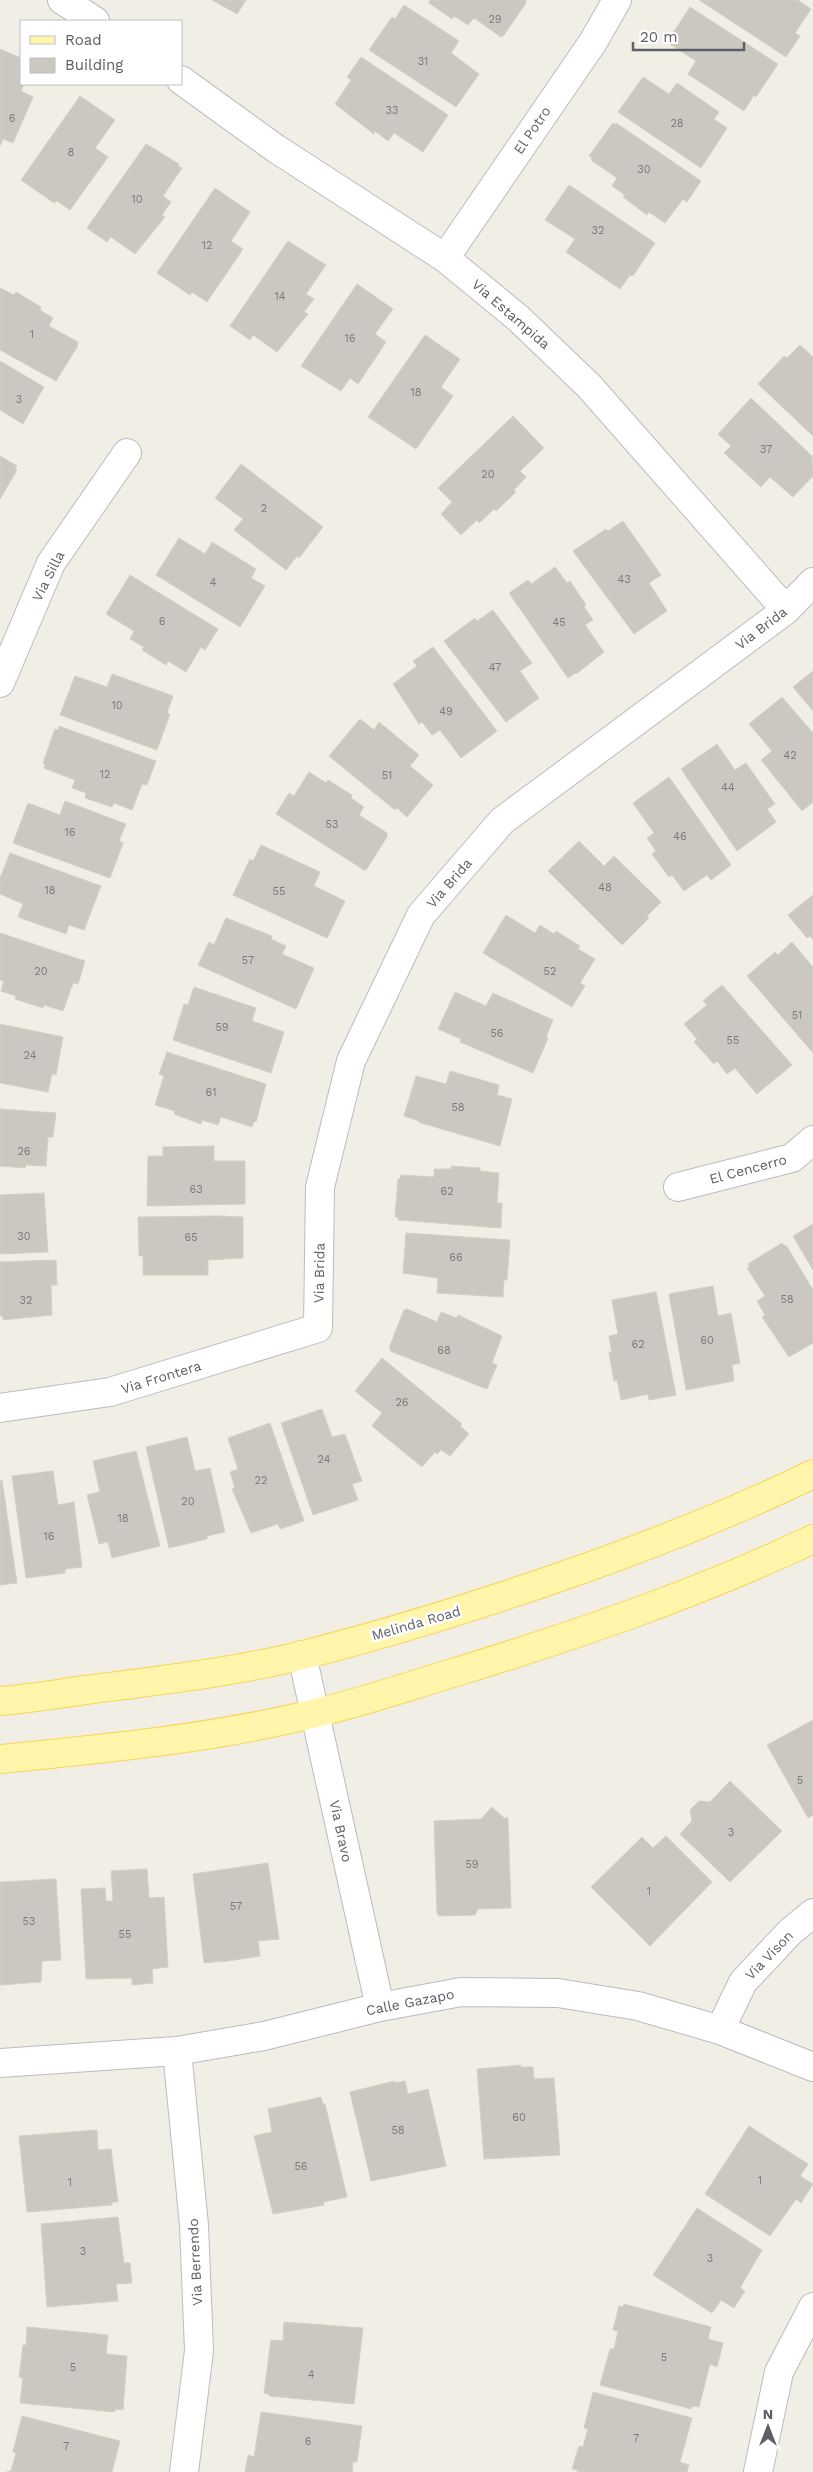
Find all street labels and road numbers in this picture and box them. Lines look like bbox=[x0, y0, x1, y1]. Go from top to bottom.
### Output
street label: El Potro bbox=[510, 103, 554, 157]
street label: Via Estampida bbox=[469, 276, 553, 352]
street label: Via Silla bbox=[29, 548, 67, 604]
street label: Via Brida bbox=[732, 603, 790, 653]
street label: Via Brida bbox=[423, 855, 475, 911]
street label: El Cencerro bbox=[708, 1151, 788, 1187]
street label: Via Brida bbox=[310, 1243, 328, 1303]
street label: Via Frontera bbox=[119, 1357, 203, 1397]
street label: Melinda Road bbox=[370, 1603, 462, 1643]
street label: Via Bravo bbox=[327, 1798, 355, 1864]
street label: Via Vison bbox=[742, 1927, 796, 1983]
street label: Calle Gazapo bbox=[364, 1986, 456, 2018]
street label: Via Berrendo bbox=[185, 2218, 205, 2306]

